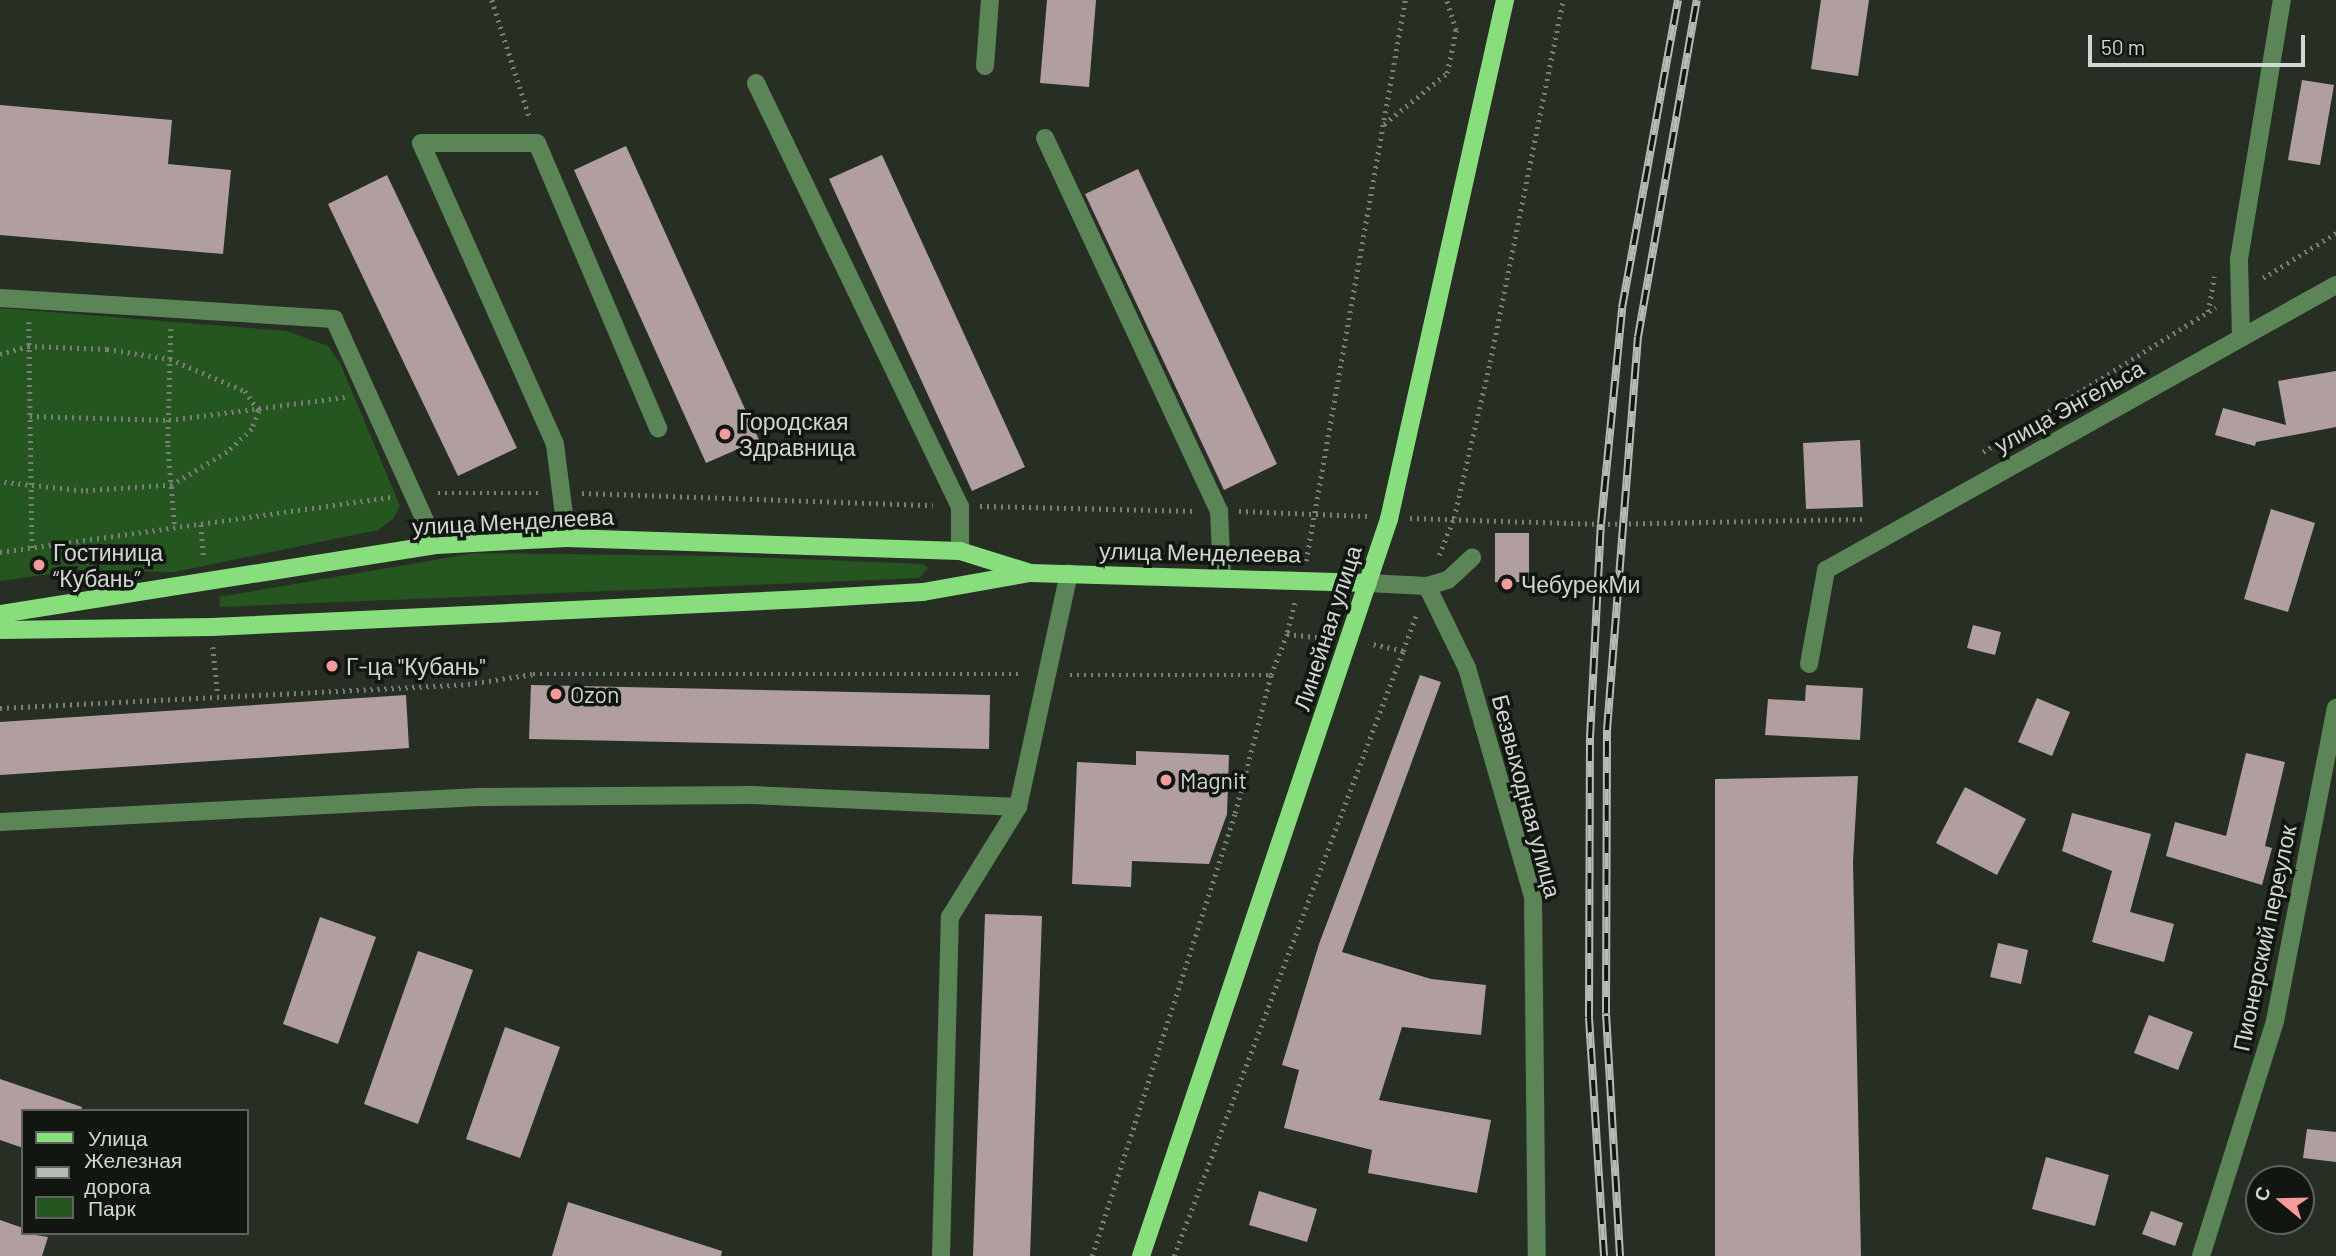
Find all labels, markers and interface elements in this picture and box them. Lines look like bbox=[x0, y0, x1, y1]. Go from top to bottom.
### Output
scale bar bbox=[2091, 21, 2308, 65]
text: 50 m bbox=[2101, 34, 2145, 59]
street label: улица Энгельса bbox=[1989, 354, 2149, 458]
place label: Городская Здравница bbox=[739, 407, 856, 461]
marker: Городская Здравница bbox=[717, 426, 733, 442]
street label: улица Менделеева bbox=[411, 502, 615, 540]
street label: улица Менделеева bbox=[1099, 536, 1301, 568]
place label: Гостиница “Кубань” bbox=[53, 538, 163, 592]
street label: Линейная улица bbox=[1287, 542, 1367, 714]
marker: Гостиница “Кубань” bbox=[31, 557, 47, 573]
place label: ЧебурекМи bbox=[1521, 570, 1640, 598]
marker: ЧебурекМи bbox=[1499, 576, 1515, 592]
place label: Г-ца "Кубань" bbox=[346, 652, 485, 680]
marker: Г-ца "Кубань" bbox=[324, 658, 340, 674]
place label: Ozon bbox=[570, 680, 619, 708]
marker: Ozon bbox=[548, 686, 564, 702]
street label: Безвыходная улица bbox=[1487, 691, 1567, 901]
place label: Magnit bbox=[1180, 766, 1247, 794]
marker: Magnit bbox=[1158, 772, 1174, 788]
street label: Пионерский переулок bbox=[2227, 822, 2301, 1054]
legend bbox=[21, 1109, 248, 1235]
text: Улица bbox=[88, 1125, 148, 1150]
text: Железная дорога bbox=[84, 1147, 182, 1198]
north arrow bbox=[2245, 1165, 2315, 1235]
text: С bbox=[2248, 1183, 2275, 1204]
text: Парк bbox=[88, 1195, 136, 1220]

